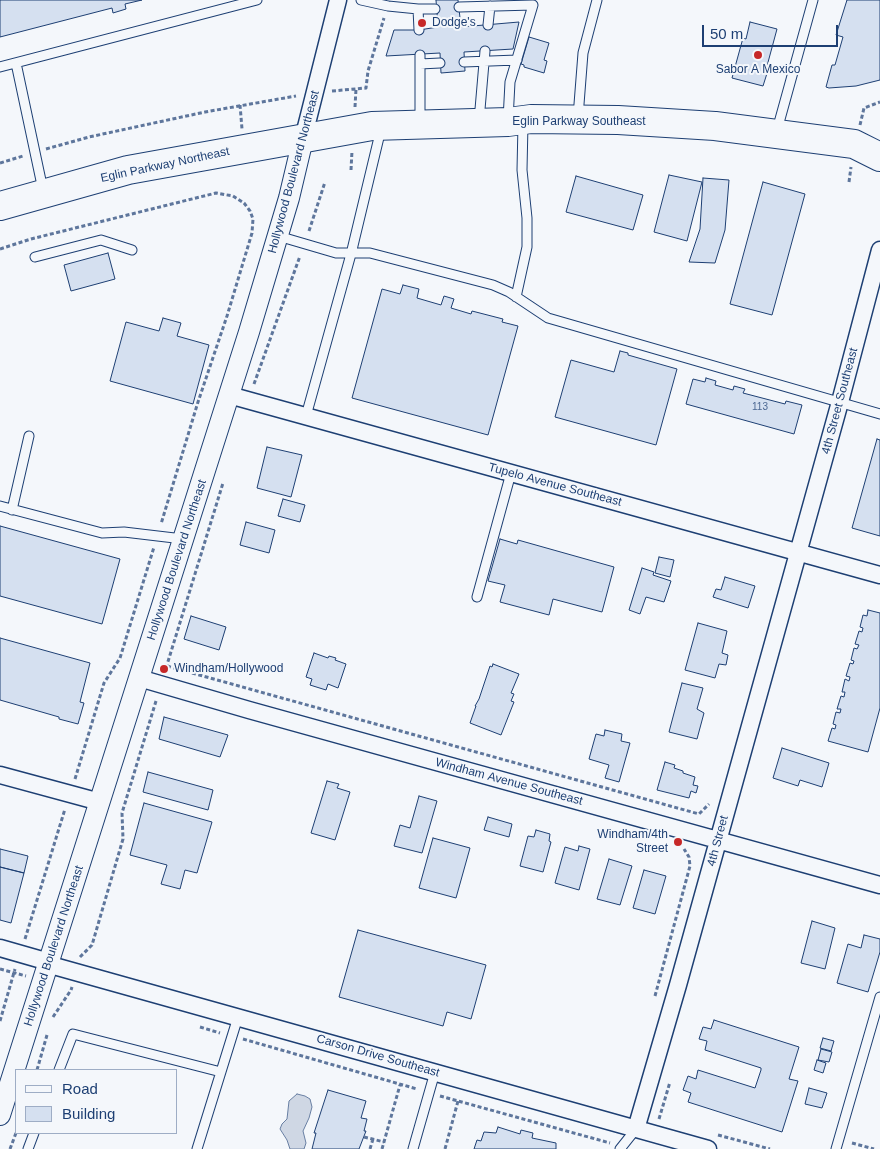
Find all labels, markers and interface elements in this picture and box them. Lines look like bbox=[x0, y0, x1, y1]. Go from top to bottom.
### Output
scale bar bbox=[705, 15, 841, 47]
place label: Dodge's bbox=[432, 16, 476, 30]
marker: Dodge's bbox=[416, 17, 428, 29]
text: 50 m bbox=[710, 25, 743, 42]
marker: Sabor A Mexico bbox=[752, 49, 764, 61]
place label: Sabor A Mexico bbox=[716, 63, 800, 77]
street label: Hollywood Boulevard Northeast bbox=[265, 89, 323, 255]
street label: Eglin Parkway Southeast bbox=[512, 115, 646, 129]
street label: Eglin Parkway Northeast bbox=[99, 144, 231, 186]
street label: 4th Street Southeast bbox=[819, 346, 861, 456]
house number: 113 bbox=[752, 401, 768, 413]
street label: Tupelo Avenue Southeast bbox=[487, 460, 623, 510]
street label: Hollywood Boulevard Northeast bbox=[144, 478, 210, 642]
place label: Windham/Hollywood bbox=[174, 662, 283, 676]
marker: Windham/Hollywood bbox=[158, 663, 170, 675]
street label: Windham Avenue Southeast bbox=[434, 755, 584, 809]
street label: 4th Street bbox=[704, 814, 732, 868]
place label: Windham/4th Street bbox=[597, 828, 668, 856]
marker: Windham/4th Street bbox=[672, 836, 684, 848]
street label: Hollywood Boulevard Northeast bbox=[21, 864, 87, 1028]
street label: Carson Drive Southeast bbox=[315, 1032, 441, 1080]
legend bbox=[15, 1069, 178, 1134]
text: Road bbox=[62, 1080, 98, 1097]
text: Building bbox=[62, 1105, 115, 1122]

